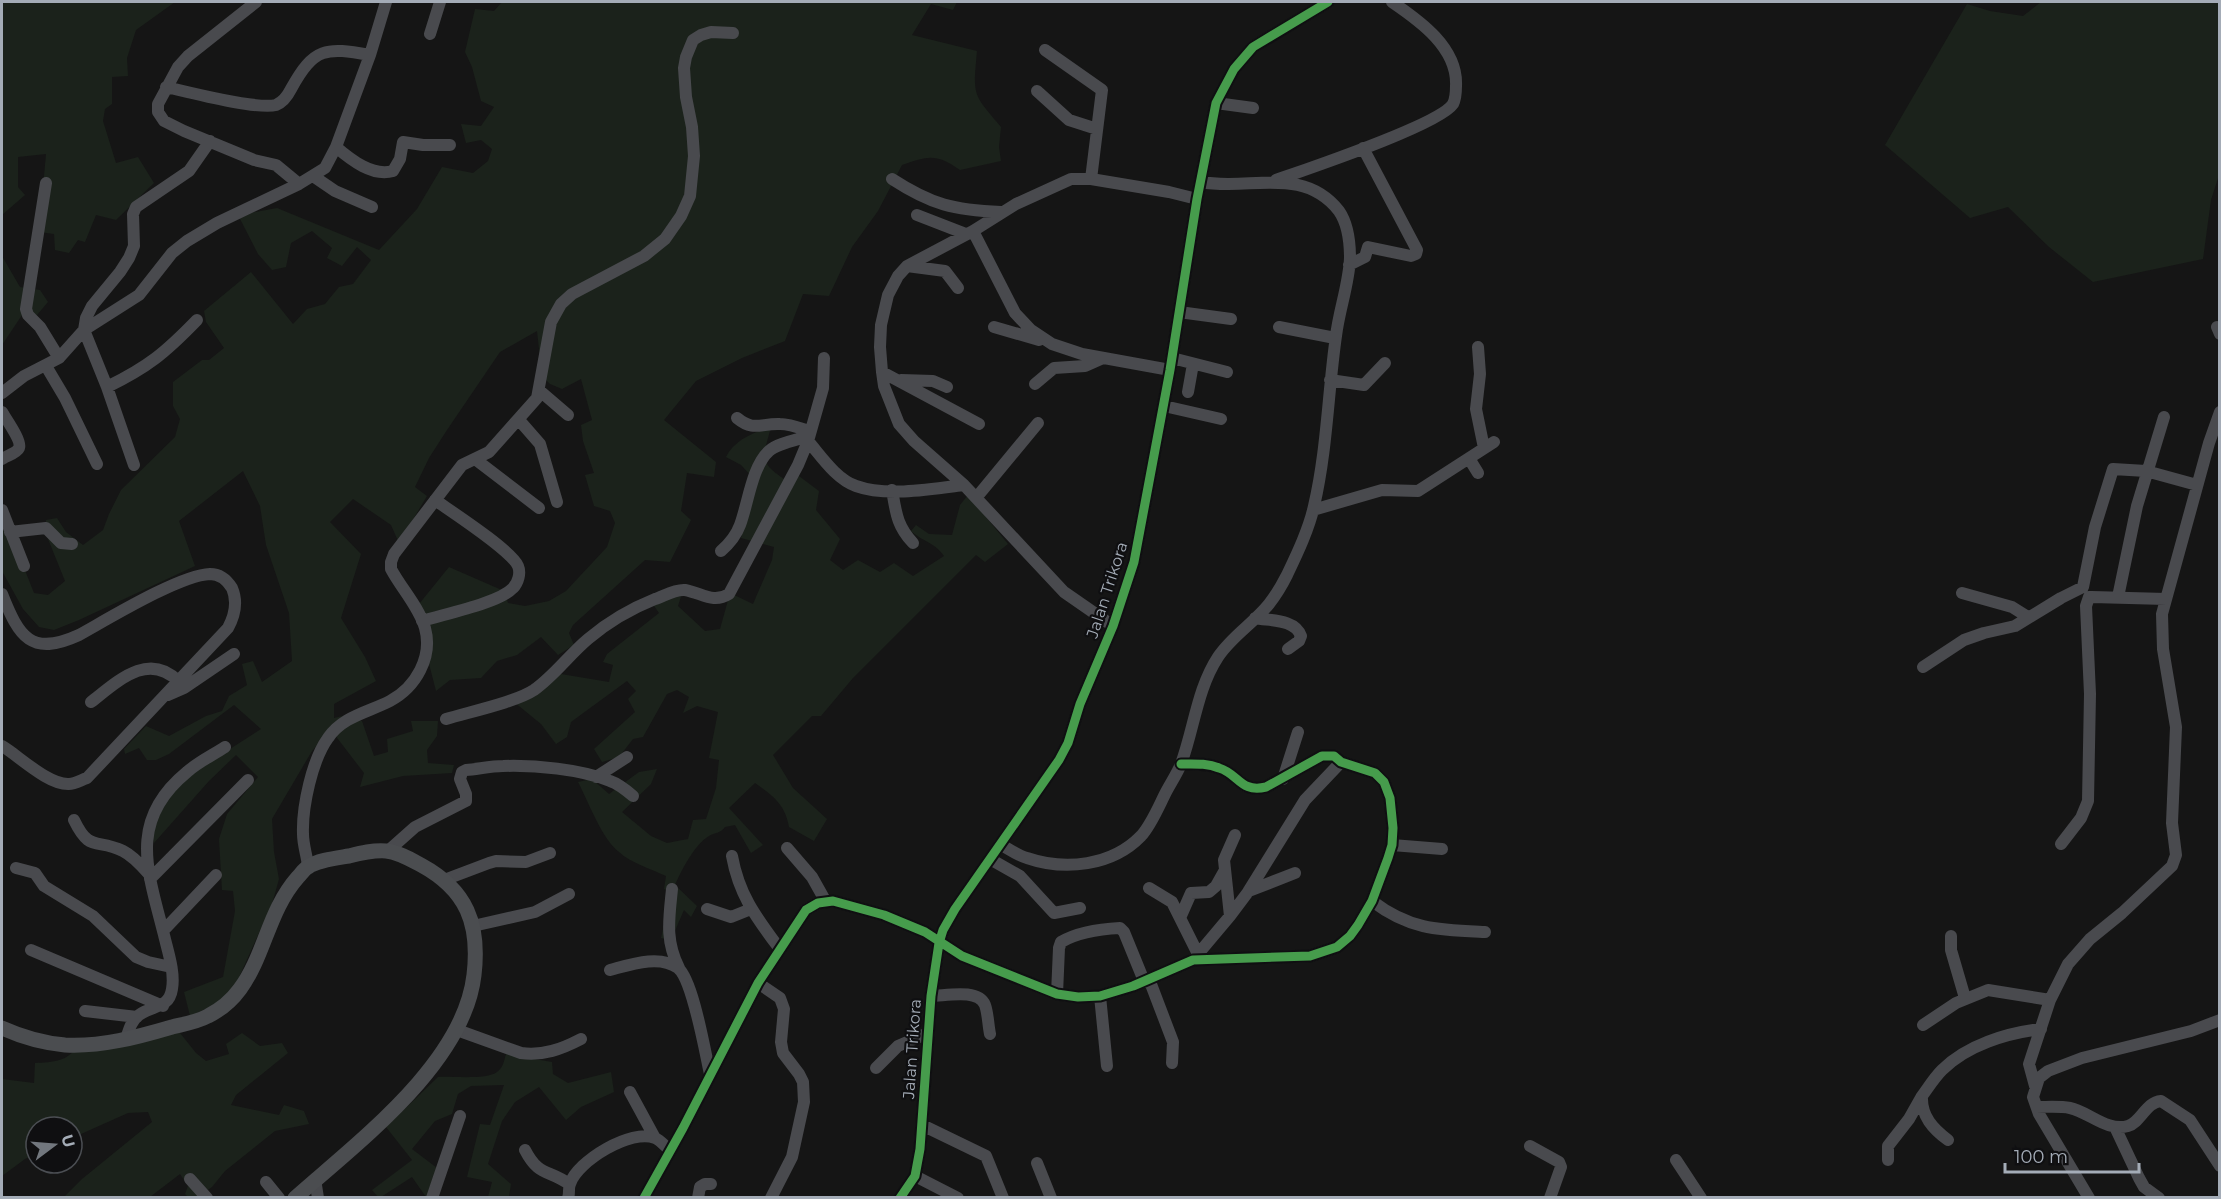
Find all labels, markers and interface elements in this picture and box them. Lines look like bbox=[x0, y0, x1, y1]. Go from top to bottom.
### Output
street label: Jalan Trikora bbox=[1082, 539, 1132, 642]
street label: Jalan Trikora bbox=[899, 998, 925, 1101]
north arrow bbox=[24, 1115, 84, 1175]
text: U bbox=[57, 1132, 79, 1150]
scale bar bbox=[2005, 1136, 2138, 1174]
text: 100 m bbox=[2014, 1146, 2068, 1168]

